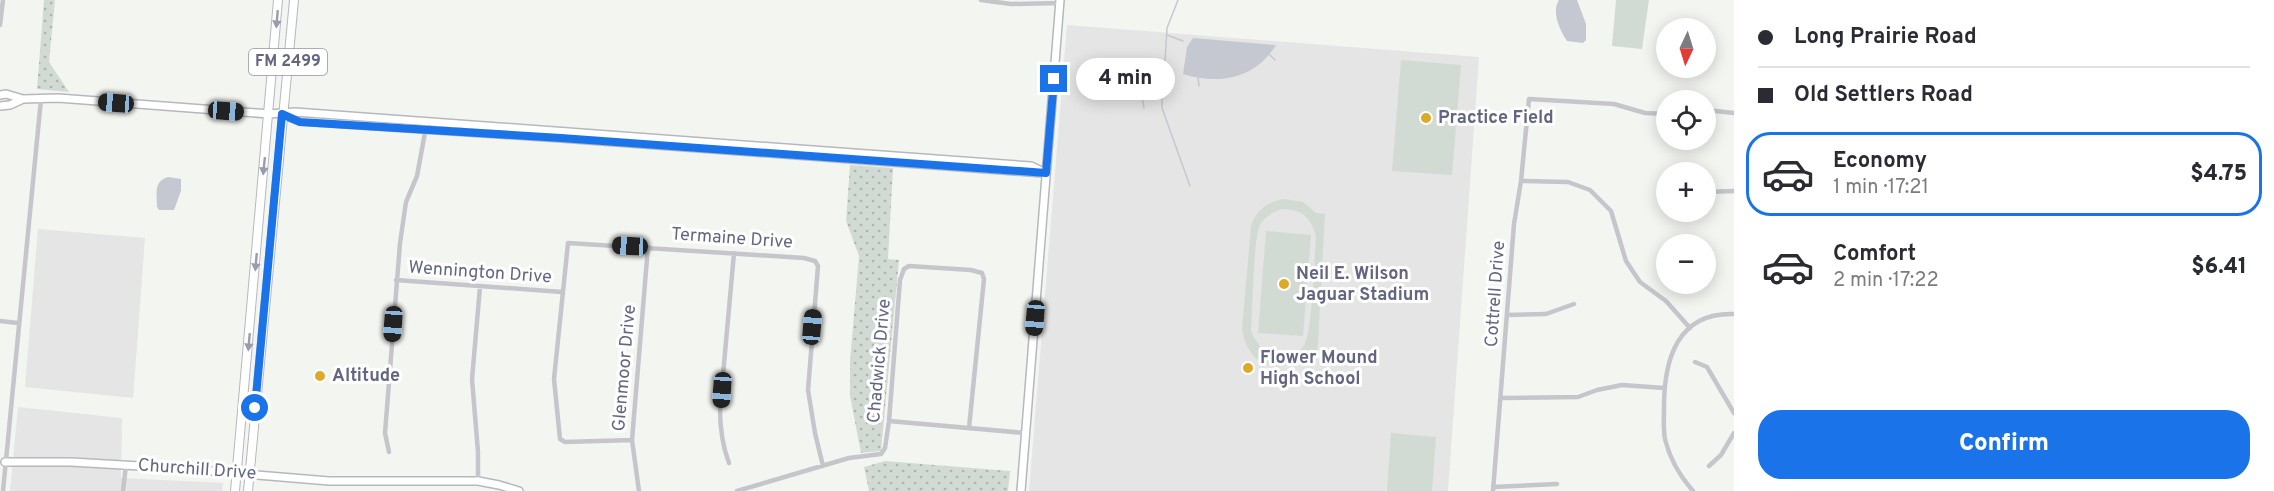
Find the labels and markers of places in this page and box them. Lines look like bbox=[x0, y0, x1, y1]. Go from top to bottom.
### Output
place label: Practice Field bbox=[1438, 107, 1554, 130]
marker: Practice Field bbox=[1419, 111, 1433, 125]
place label: Neil E. Wilson Jaguar Stadium bbox=[1296, 263, 1429, 307]
marker: Neil E. Wilson Jaguar Stadium bbox=[1277, 277, 1291, 291]
place label: Flower Mound High School bbox=[1260, 347, 1378, 391]
marker: Flower Mound High School bbox=[1241, 361, 1255, 375]
place label: Altitude bbox=[332, 365, 400, 388]
marker: Altitude bbox=[313, 369, 327, 383]

